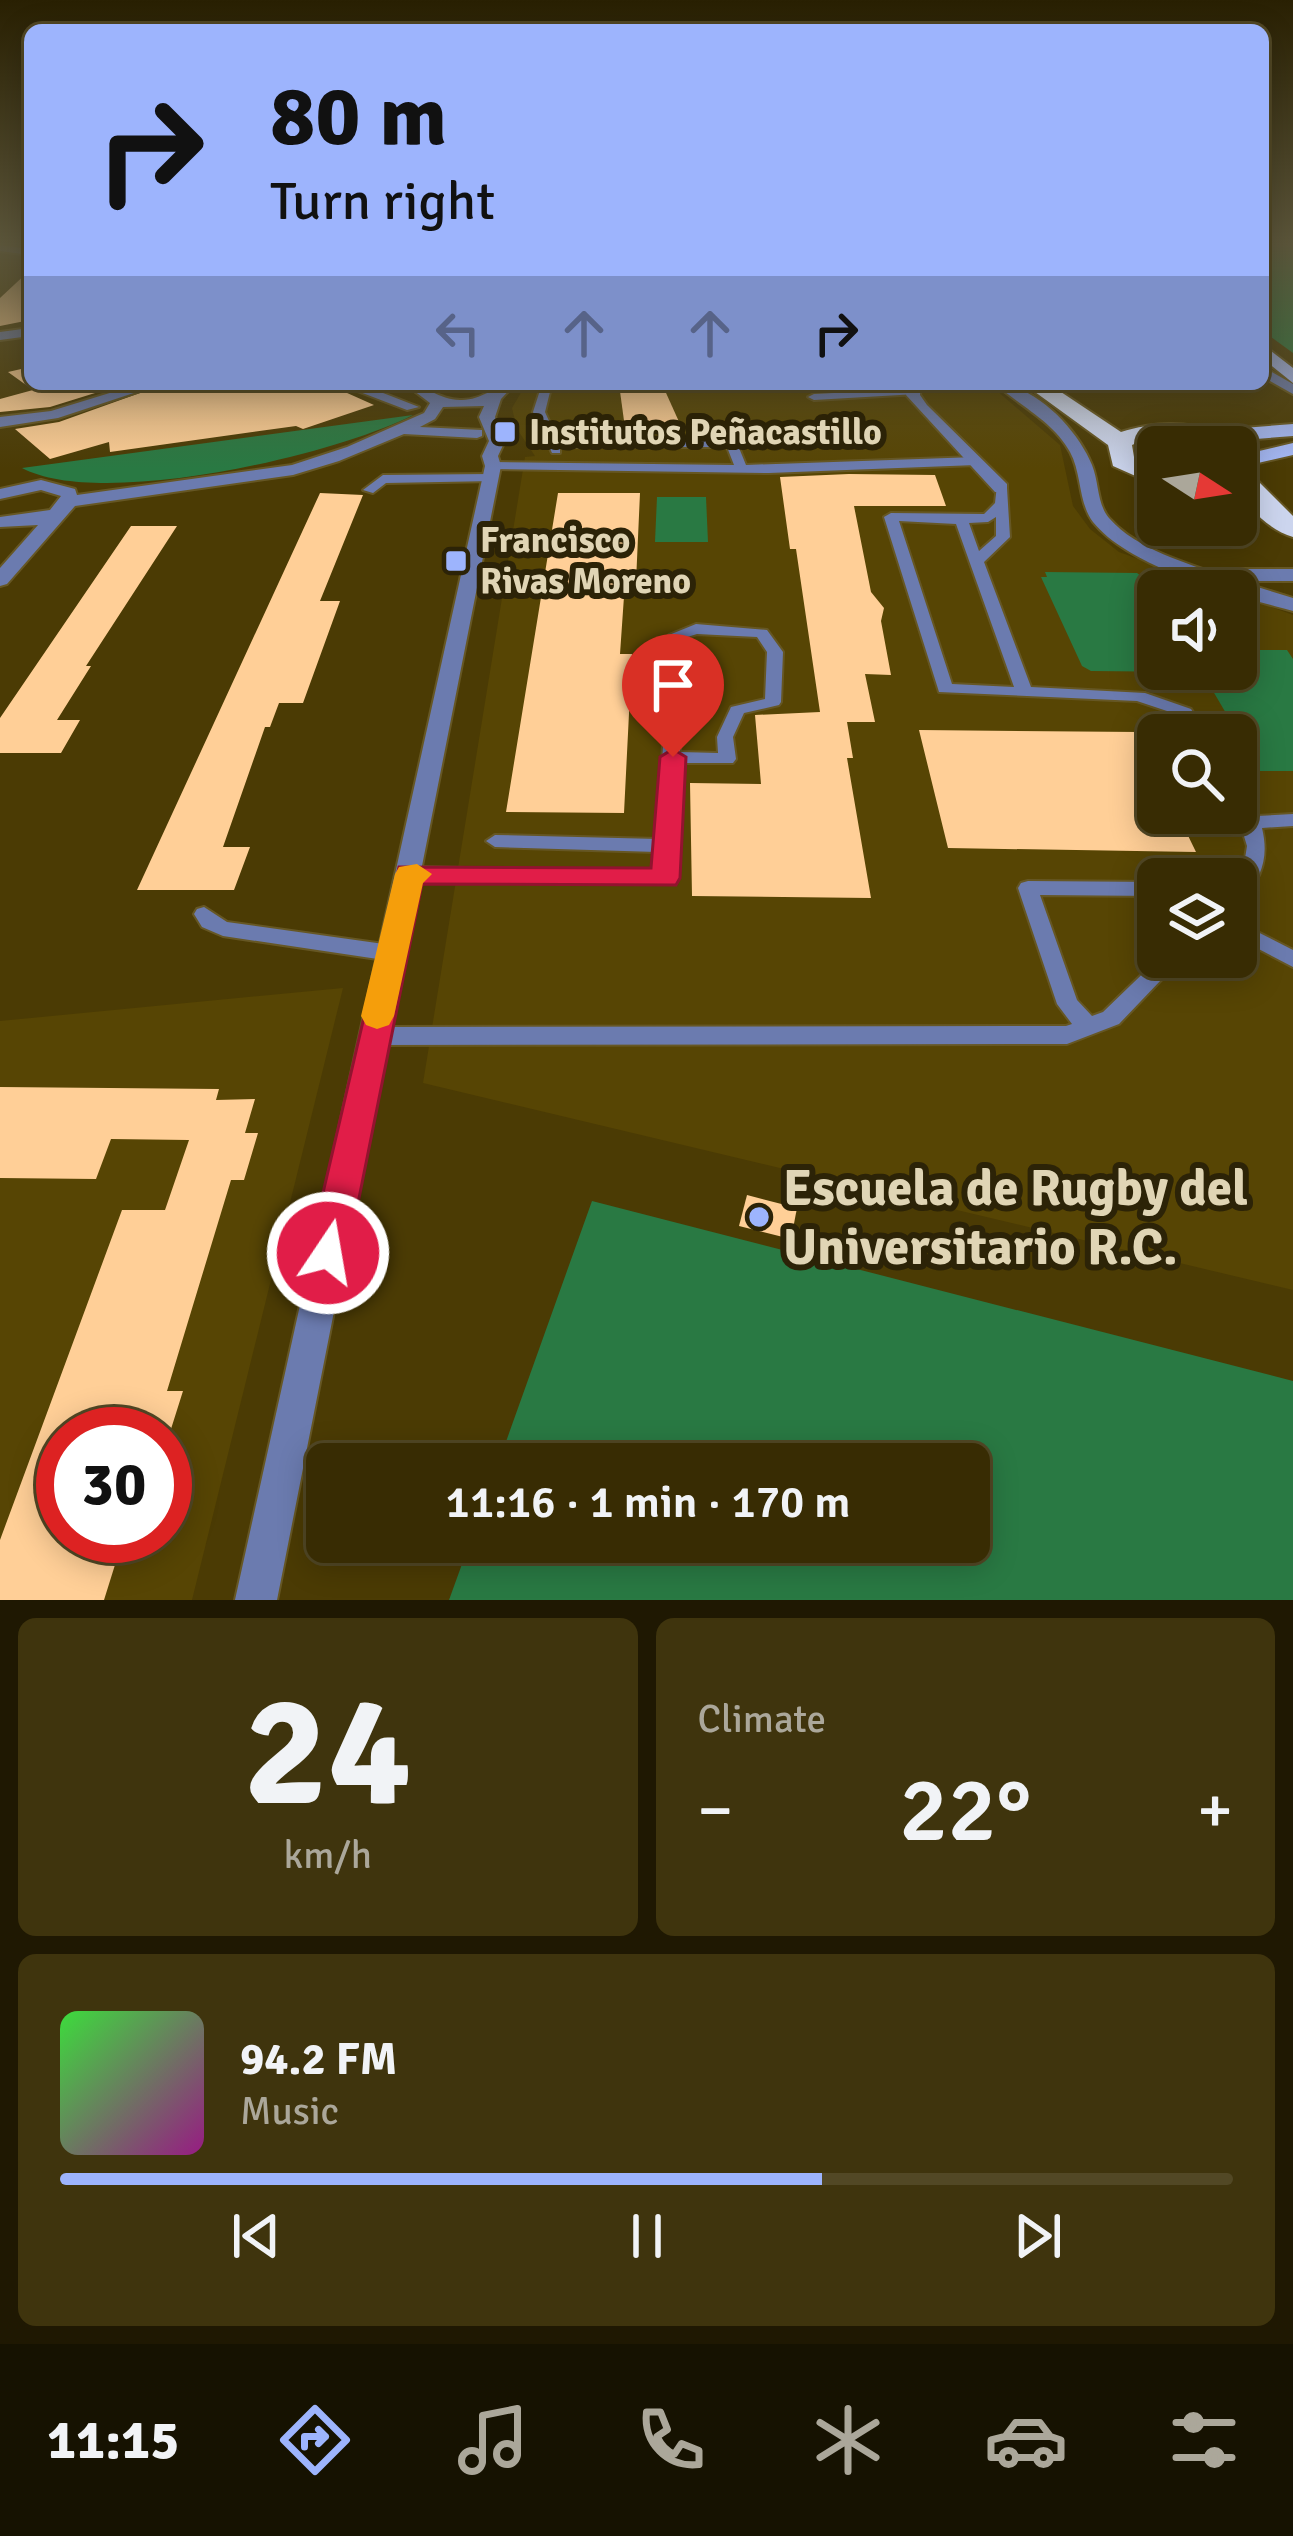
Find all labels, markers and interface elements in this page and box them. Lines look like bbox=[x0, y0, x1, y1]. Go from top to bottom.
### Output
text: 80 m bbox=[270, 65, 447, 169]
icon: right bbox=[72, 72, 228, 228]
text: Turn right bbox=[270, 168, 495, 235]
icon: left bbox=[425, 300, 491, 366]
icon: ahead bbox=[551, 300, 617, 366]
icon: ahead bbox=[677, 300, 743, 366]
icon: right bbox=[803, 300, 869, 366]
place label: Institutos Peñacastillo bbox=[529, 410, 882, 455]
marker: Institutos Peñacastillo bbox=[492, 419, 518, 445]
north arrow bbox=[1137, 426, 1257, 546]
map controls bbox=[1137, 426, 1257, 978]
place label: Francisco Rivas Moreno bbox=[480, 518, 691, 604]
marker: Francisco Rivas Moreno bbox=[443, 548, 469, 574]
button: sound bbox=[1137, 570, 1257, 690]
pin bbox=[622, 634, 724, 757]
icon: arrive bbox=[640, 652, 706, 718]
button: search bbox=[1137, 714, 1257, 834]
button: layers bbox=[1137, 858, 1257, 978]
place label: Escuela de Rugby del Universitario R.C. bbox=[783, 1157, 1248, 1279]
position arrow bbox=[265, 1190, 391, 1316]
marker: Escuela de Rugby del Universitario R.C. bbox=[746, 1204, 772, 1230]
speed limit sign: 30 bbox=[36, 1407, 192, 1563]
text: 11:16 · 1 min · 170 m bbox=[446, 1475, 850, 1530]
text: 24 bbox=[244, 1656, 412, 1849]
text: Climate bbox=[698, 1695, 826, 1743]
text: 22° bbox=[899, 1755, 1031, 1866]
text: − bbox=[698, 1770, 733, 1851]
text: + bbox=[1197, 1770, 1233, 1851]
text: km/h bbox=[284, 1831, 372, 1879]
text: 94.2 FM bbox=[240, 2032, 397, 2087]
text: Music bbox=[240, 2087, 339, 2135]
icon: previous bbox=[223, 2203, 289, 2269]
icon: pause bbox=[614, 2203, 680, 2269]
icon: next bbox=[1005, 2203, 1071, 2269]
icon: directions bbox=[273, 2398, 357, 2482]
icon: music bbox=[451, 2398, 535, 2482]
icon: phone bbox=[629, 2398, 713, 2482]
icon: climate bbox=[806, 2398, 890, 2482]
icon: car bbox=[984, 2398, 1068, 2482]
icon: filters bbox=[1162, 2398, 1246, 2482]
text: 11:15 bbox=[47, 2407, 179, 2474]

